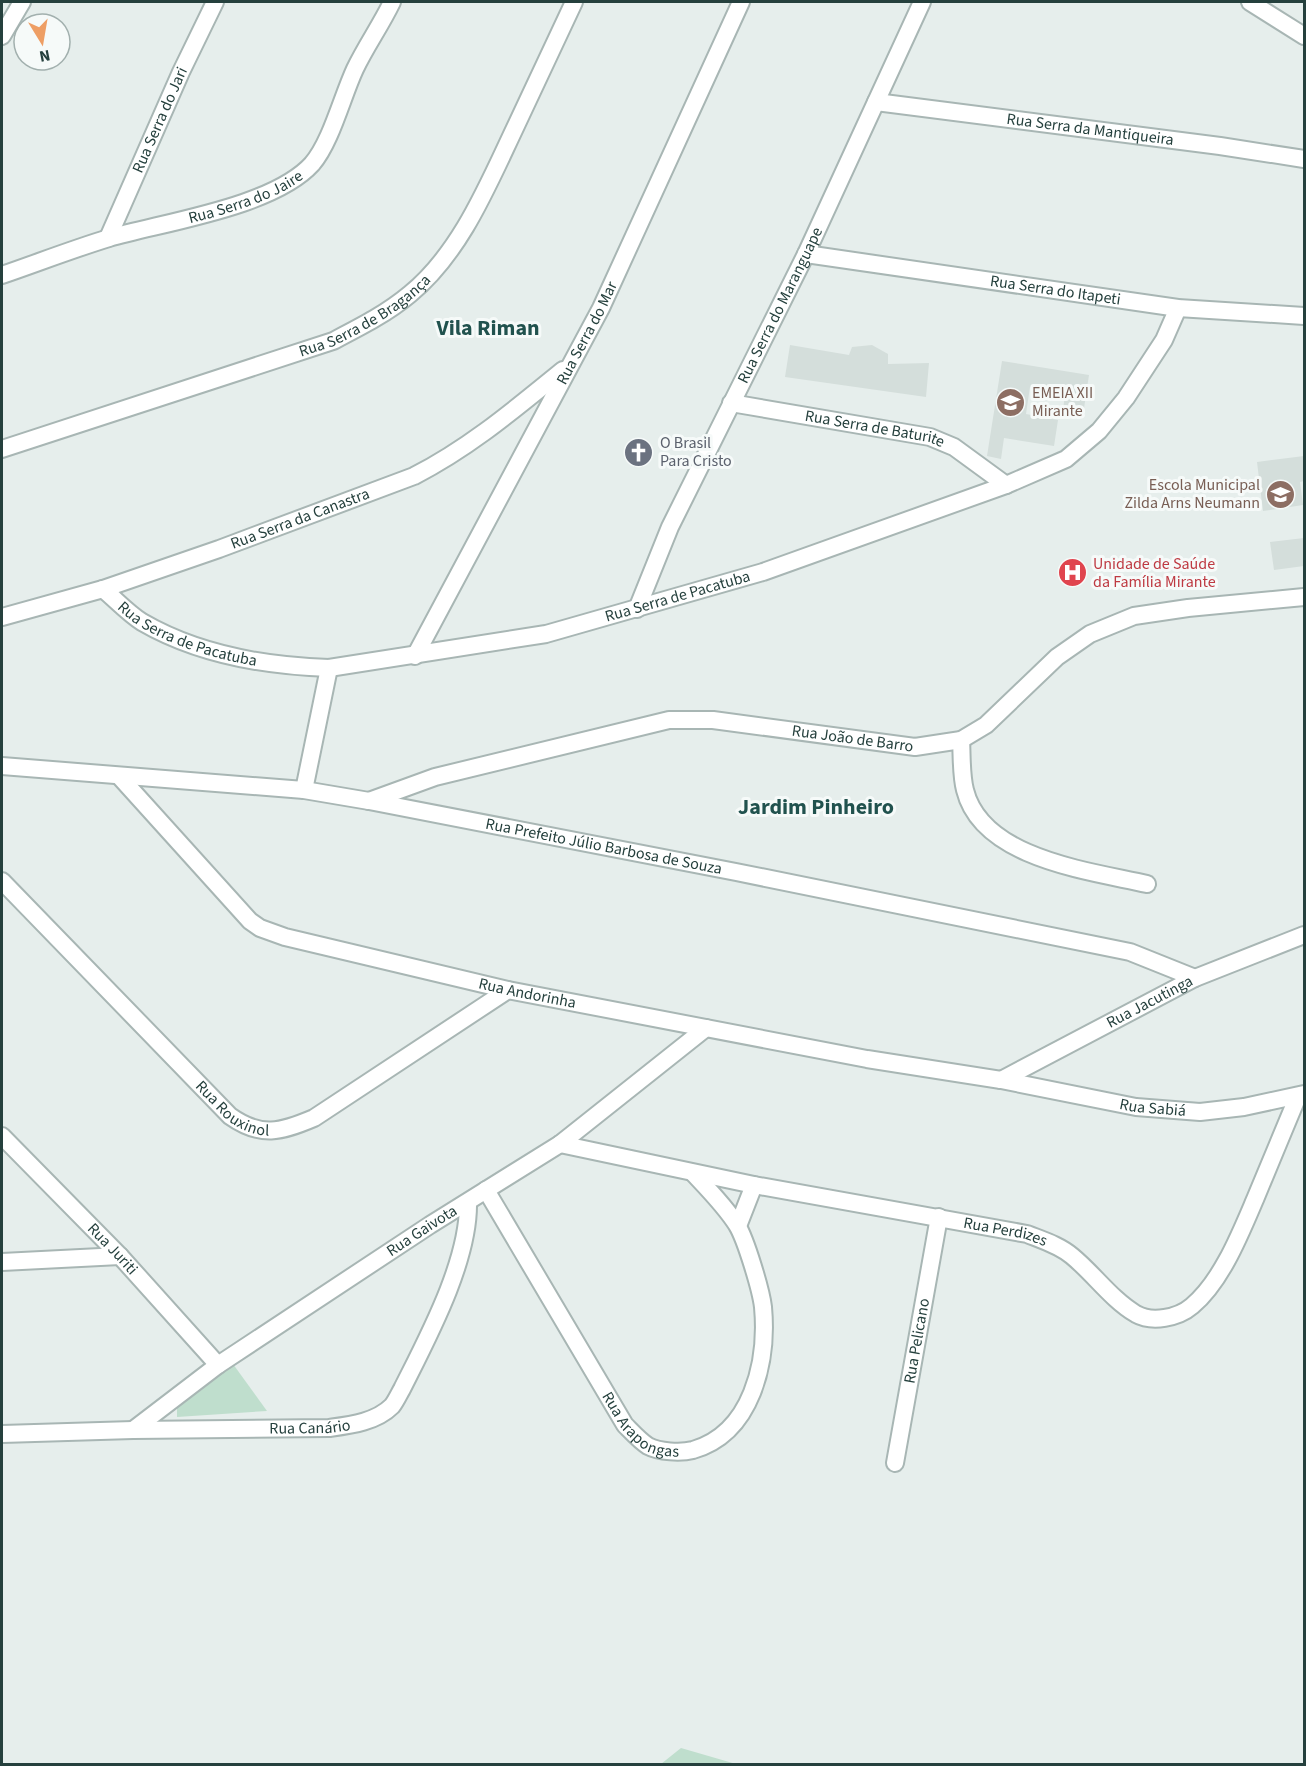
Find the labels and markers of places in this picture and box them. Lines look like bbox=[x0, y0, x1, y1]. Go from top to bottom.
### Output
place label: EMEIA XII Mirante bbox=[1032, 382, 1093, 422]
school or university icon: EMEIA XII Mirante bbox=[995, 386, 1027, 418]
place label: O Brasil Para Cristo bbox=[660, 432, 732, 472]
church icon: O Brasil Para Cristo bbox=[623, 436, 655, 468]
place label: Escola Municipal Zilda Arns Neumann bbox=[1124, 474, 1260, 514]
school or university icon: Escola Municipal Zilda Arns Neumann bbox=[1265, 478, 1297, 510]
place label: Unidade de Saúde da Família Mirante bbox=[1093, 553, 1216, 593]
hospital icon: Unidade de Saúde da Família Mirante bbox=[1056, 557, 1088, 589]

